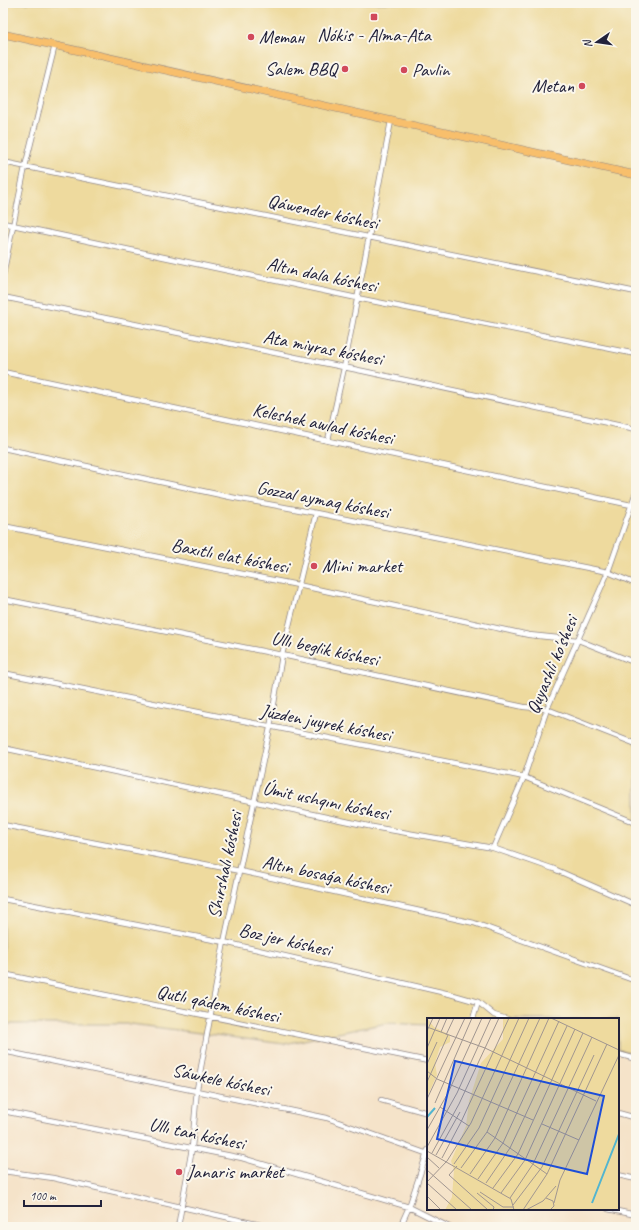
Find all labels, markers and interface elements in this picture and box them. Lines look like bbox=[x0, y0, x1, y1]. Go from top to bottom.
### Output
marker: Nókis - Alma-Ata bbox=[369, 12, 379, 22]
north arrow bbox=[577, 22, 617, 62]
place label: Nókis - Alma-Ata bbox=[317, 23, 433, 47]
place label: Метан bbox=[259, 25, 305, 49]
marker: Метан bbox=[246, 32, 256, 42]
text: N bbox=[579, 37, 595, 49]
place label: Salem BBQ bbox=[265, 57, 339, 81]
place label: Pavlin bbox=[412, 58, 451, 82]
marker: Salem BBQ bbox=[340, 64, 350, 74]
marker: Pavlin bbox=[399, 65, 409, 75]
place label: Metan bbox=[532, 74, 574, 98]
marker: Metan bbox=[577, 81, 587, 91]
street label: Qáwender kóshesi bbox=[266, 189, 383, 236]
street label: Altın dala kóshesi bbox=[265, 252, 382, 299]
street label: Ata miyras kóshesi bbox=[261, 325, 387, 372]
street label: Keleshek awlad kóshesi bbox=[250, 397, 398, 451]
street label: Gozzal aymaq kóshesi bbox=[255, 475, 394, 525]
street label: Baxıtlı elat kóshesi bbox=[169, 533, 293, 580]
place label: Mini market bbox=[322, 554, 404, 578]
marker: Mini market bbox=[309, 561, 319, 571]
street label: Quyashli ko'shesi bbox=[521, 610, 584, 718]
street label: Ullı beglik kóshesi bbox=[269, 626, 383, 673]
street label: Júzden juyrek kóshesi bbox=[258, 698, 396, 748]
street label: Úmit ushqını kóshesi bbox=[260, 776, 394, 827]
street label: Shırshalı kóshesi bbox=[202, 807, 249, 921]
street label: Altın bosaǵa kóshesi bbox=[260, 850, 394, 901]
street label: Boz jer kóshesi bbox=[237, 918, 336, 963]
street label: Qutlı qádem kóshesi bbox=[155, 979, 284, 1029]
inset map bbox=[427, 1018, 619, 1210]
street label: Sáwkele kóshesi bbox=[170, 1058, 274, 1103]
street label: Ullı tań kóshesi bbox=[147, 1112, 249, 1156]
place label: Janaris market bbox=[186, 1160, 285, 1184]
marker: Janaris market bbox=[174, 1167, 184, 1177]
scale bar bbox=[24, 1182, 101, 1208]
text: 100 m bbox=[30, 1188, 57, 1204]

